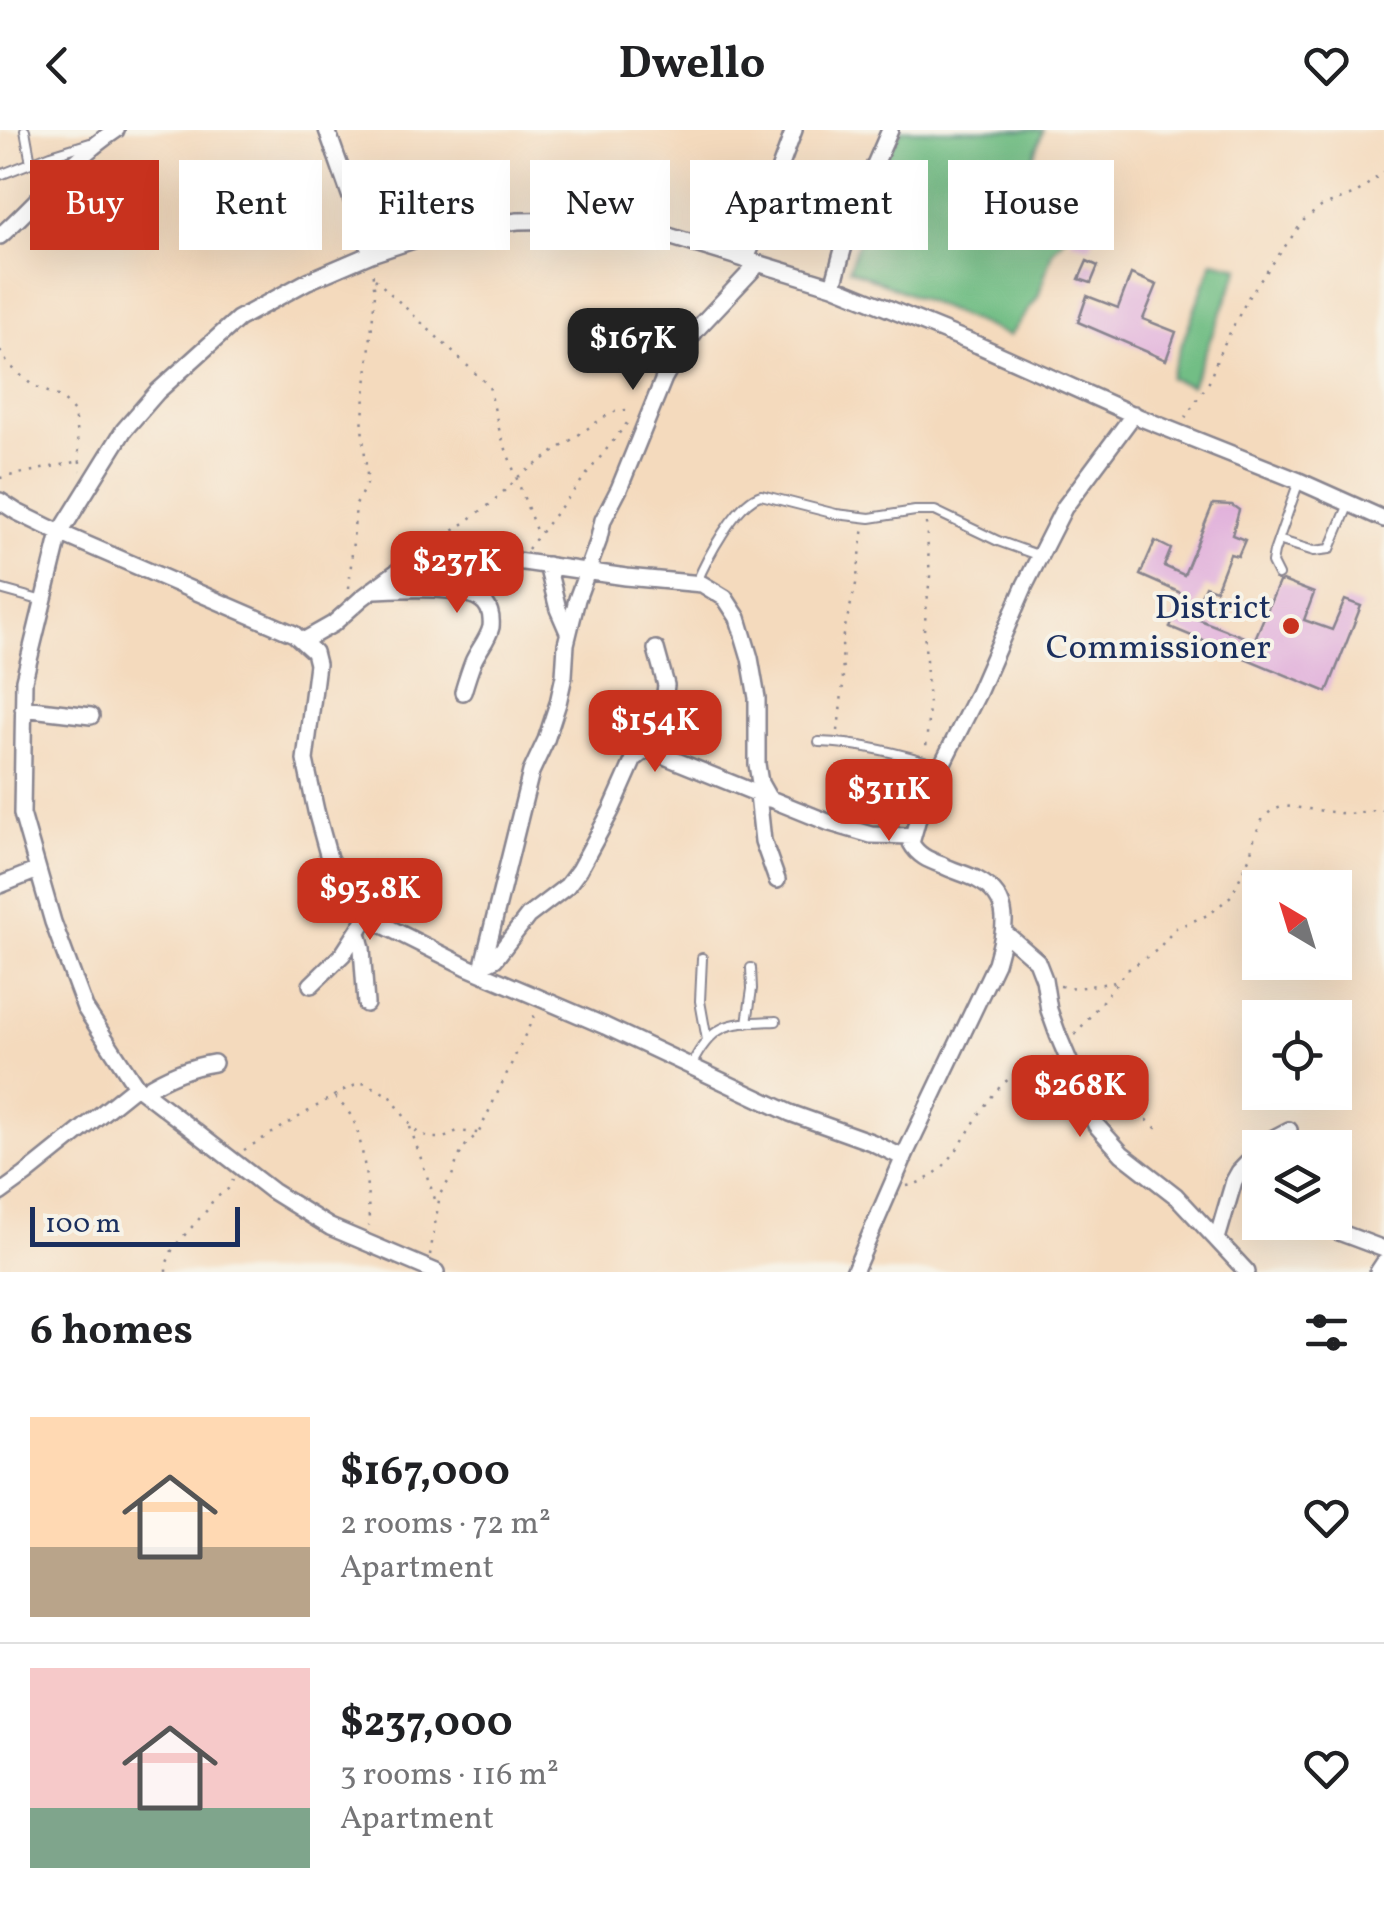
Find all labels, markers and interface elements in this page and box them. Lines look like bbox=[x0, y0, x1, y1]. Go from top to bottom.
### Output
text: Dwello bbox=[618, 34, 766, 97]
icon: back bbox=[30, 38, 85, 93]
icon: heart bbox=[1299, 38, 1354, 93]
chip: Buy bbox=[30, 160, 159, 250]
chip: Rent bbox=[179, 160, 322, 250]
chip: Filters bbox=[342, 160, 510, 250]
chip: New bbox=[530, 160, 670, 250]
chip: Apartment bbox=[690, 160, 928, 250]
chip: House bbox=[948, 160, 1114, 250]
pin: $167K bbox=[563, 308, 703, 393]
text: $167K bbox=[590, 318, 676, 362]
pin: $237K bbox=[387, 531, 527, 616]
text: $237K bbox=[413, 541, 501, 585]
place label: District Commissioner bbox=[1046, 585, 1271, 673]
marker: District Commissioner bbox=[1280, 615, 1302, 637]
pin: $154K bbox=[585, 690, 725, 775]
text: $154K bbox=[611, 700, 699, 744]
pin: $311K bbox=[819, 759, 959, 844]
text: $311K bbox=[847, 769, 931, 813]
pin: $93.8K bbox=[289, 858, 451, 943]
text: $93.8K bbox=[319, 868, 421, 912]
north arrow bbox=[1242, 870, 1352, 980]
map controls bbox=[1242, 870, 1352, 1240]
button: locate bbox=[1242, 1000, 1352, 1110]
pin: $268K bbox=[1010, 1055, 1150, 1140]
text: $268K bbox=[1034, 1065, 1126, 1109]
button: layers bbox=[1242, 1130, 1352, 1240]
scale bar bbox=[30, 1202, 240, 1246]
text: 100 m bbox=[45, 1205, 120, 1244]
text: 6 homes bbox=[30, 1303, 193, 1362]
icon: filters bbox=[1299, 1305, 1354, 1360]
text: $167,000 bbox=[340, 1444, 510, 1503]
icon: home bbox=[110, 1457, 230, 1577]
icon: heart bbox=[1299, 1490, 1354, 1545]
text: 2 rooms · 72 m² bbox=[340, 1503, 551, 1547]
text: Apartment bbox=[340, 1547, 494, 1591]
text: $237,000 bbox=[340, 1695, 513, 1754]
icon: home bbox=[110, 1708, 230, 1828]
icon: heart bbox=[1299, 1741, 1354, 1796]
text: 3 rooms · 116 m² bbox=[340, 1754, 559, 1798]
text: Apartment bbox=[340, 1798, 494, 1842]

